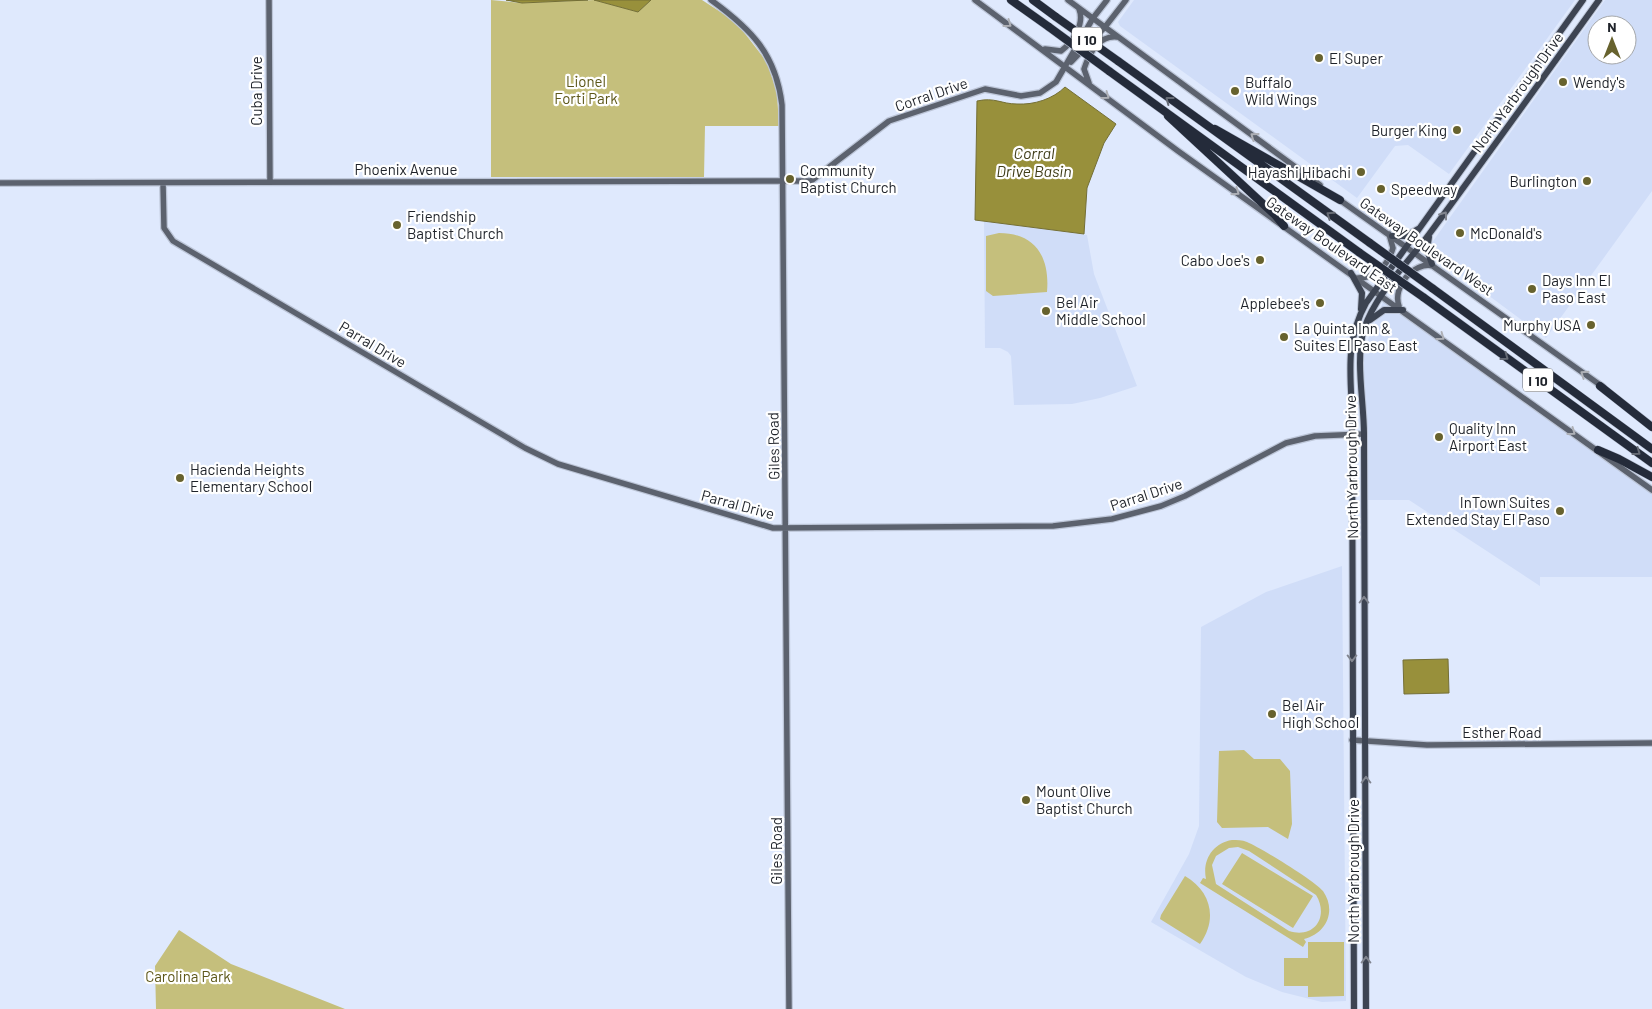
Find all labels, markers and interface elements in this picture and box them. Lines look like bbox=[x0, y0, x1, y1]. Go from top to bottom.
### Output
north arrow bbox=[1587, 15, 1637, 65]
one-way arrow bbox=[1002, 18, 1012, 27]
text: N bbox=[1607, 18, 1617, 35]
road number: I 10 bbox=[1072, 28, 1102, 50]
street label: North Yarbrough Drive bbox=[1467, 29, 1567, 155]
place label: El Super bbox=[1329, 49, 1383, 67]
marker: El Super bbox=[1313, 52, 1325, 64]
street label: Cuba Drive bbox=[247, 56, 265, 126]
park label: Lionel Forti Park bbox=[554, 72, 618, 107]
street label: Corral Drive bbox=[892, 73, 970, 115]
place label: Buffalo Wild Wings bbox=[1245, 73, 1317, 108]
place label: Wendy's bbox=[1573, 73, 1625, 91]
marker: Wendy's bbox=[1557, 76, 1569, 88]
marker: Buffalo Wild Wings bbox=[1229, 85, 1241, 97]
one-way arrow bbox=[1100, 90, 1110, 99]
one-way arrow bbox=[1166, 97, 1175, 106]
place label: Burger King bbox=[1371, 121, 1447, 139]
marker: Burger King bbox=[1451, 124, 1463, 136]
one-way arrow bbox=[1250, 133, 1259, 142]
water label: Corral Drive Basin bbox=[996, 143, 1072, 180]
street label: Phoenix Avenue bbox=[355, 160, 457, 178]
place label: Community Baptist Church bbox=[800, 161, 897, 196]
place label: Hayashi Hibachi bbox=[1248, 163, 1351, 181]
marker: Hayashi Hibachi bbox=[1355, 166, 1367, 178]
place label: Burlington bbox=[1509, 172, 1577, 190]
marker: Community Baptist Church bbox=[784, 173, 796, 185]
marker: Burlington bbox=[1581, 175, 1593, 187]
place label: Speedway bbox=[1391, 180, 1457, 198]
marker: Speedway bbox=[1375, 183, 1387, 195]
one-way arrow bbox=[1231, 186, 1240, 195]
street label: Gateway Boulevard East bbox=[1263, 192, 1401, 296]
street label: Gateway Boulevard West bbox=[1357, 193, 1497, 299]
place label: Friendship Baptist Church bbox=[407, 207, 504, 242]
one-way arrow bbox=[1326, 212, 1336, 221]
one-way arrow bbox=[1438, 212, 1446, 221]
marker: Friendship Baptist Church bbox=[391, 219, 403, 231]
place label: McDonald's bbox=[1470, 224, 1542, 242]
marker: McDonald's bbox=[1454, 227, 1466, 239]
place label: Cabo Joe's bbox=[1181, 251, 1250, 269]
marker: Cabo Joe's bbox=[1254, 254, 1266, 266]
place label: Days Inn El Paso East bbox=[1542, 271, 1611, 306]
marker: Days Inn El Paso East bbox=[1526, 283, 1538, 295]
place label: Bel Air Middle School bbox=[1056, 293, 1146, 328]
place label: Applebee's bbox=[1240, 294, 1310, 312]
marker: Applebee's bbox=[1314, 297, 1326, 309]
marker: Bel Air Middle School bbox=[1040, 305, 1052, 317]
place label: Murphy USA bbox=[1503, 316, 1581, 334]
street label: Parral Drive bbox=[336, 317, 410, 371]
place label: La Quinta Inn & Suites El Paso East bbox=[1294, 319, 1418, 354]
marker: Murphy USA bbox=[1585, 319, 1597, 331]
one-way arrow bbox=[1435, 330, 1444, 340]
marker: La Quinta Inn & Suites El Paso East bbox=[1278, 331, 1290, 343]
one-way arrow bbox=[1499, 351, 1509, 360]
road number: I 10 bbox=[1523, 368, 1553, 392]
one-way arrow bbox=[1580, 371, 1590, 380]
street label: North Yarbrough Drive bbox=[1341, 395, 1361, 539]
street label: Giles Road bbox=[763, 412, 783, 480]
place label: Quality Inn Airport East bbox=[1449, 419, 1527, 454]
one-way arrow bbox=[1566, 426, 1576, 435]
marker: Quality Inn Airport East bbox=[1433, 431, 1445, 443]
one-way arrow bbox=[1631, 446, 1641, 455]
place label: Hacienda Heights Elementary School bbox=[190, 460, 312, 495]
marker: Hacienda Heights Elementary School bbox=[174, 472, 186, 484]
street label: Parral Drive bbox=[1108, 474, 1184, 514]
street label: Parral Drive bbox=[699, 486, 777, 522]
place label: InTown Suites Extended Stay El Paso bbox=[1406, 493, 1550, 528]
marker: InTown Suites Extended Stay El Paso bbox=[1554, 505, 1566, 517]
one-way arrow bbox=[1359, 596, 1369, 604]
one-way arrow bbox=[1347, 655, 1357, 663]
place label: Bel Air High School bbox=[1282, 696, 1359, 731]
marker: Bel Air High School bbox=[1266, 708, 1278, 720]
street label: Esther Road bbox=[1462, 723, 1542, 741]
one-way arrow bbox=[1361, 776, 1371, 784]
place label: Mount Olive Baptist Church bbox=[1036, 782, 1133, 817]
marker: Mount Olive Baptist Church bbox=[1020, 794, 1032, 806]
street label: North Yarbrough Drive bbox=[1344, 799, 1362, 943]
street label: Giles Road bbox=[767, 817, 785, 885]
one-way arrow bbox=[1361, 956, 1371, 964]
park label: Carolina Park bbox=[145, 967, 231, 985]

